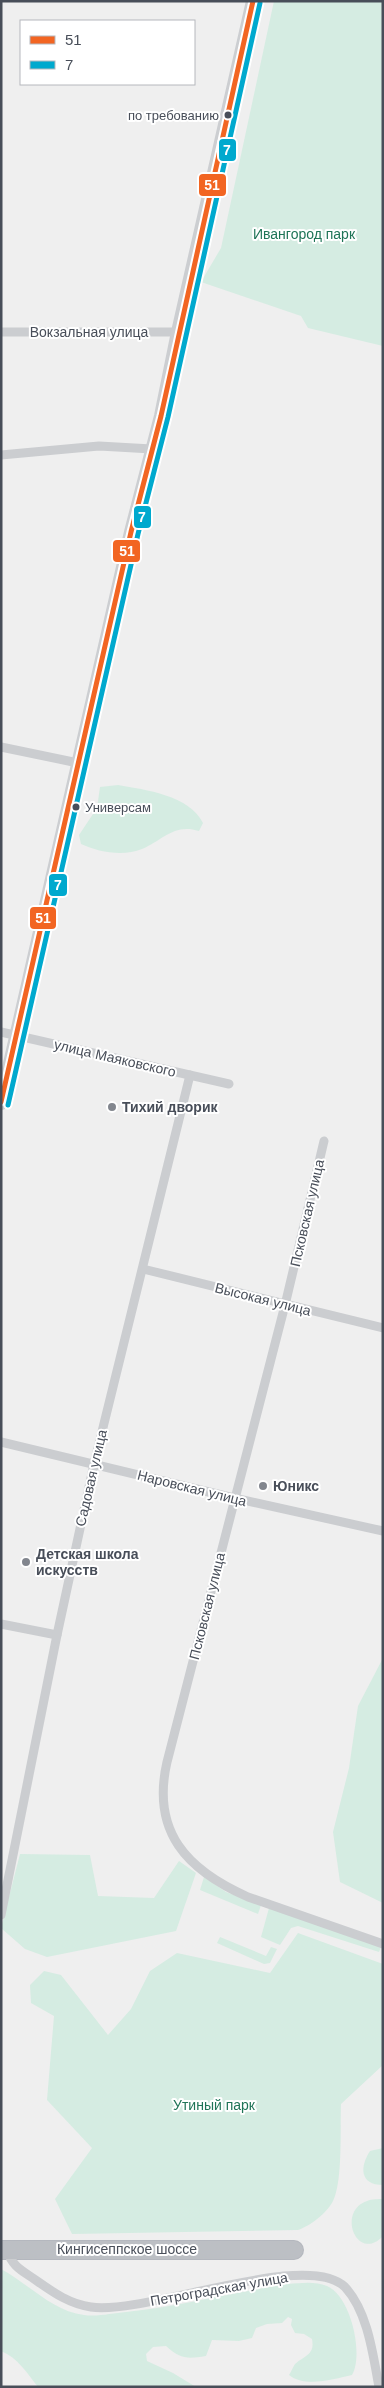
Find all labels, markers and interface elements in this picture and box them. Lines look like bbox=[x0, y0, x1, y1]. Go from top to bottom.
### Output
legend bbox=[20, 20, 195, 85]
text: 51 bbox=[65, 31, 82, 48]
text: 7 bbox=[65, 56, 73, 73]
place label: по требованию bbox=[128, 108, 219, 123]
marker: по требованию bbox=[223, 110, 233, 120]
line badge: 7 bbox=[218, 138, 237, 162]
text: 7 bbox=[223, 142, 231, 158]
line badge: 51 bbox=[198, 173, 227, 197]
text: 51 bbox=[204, 177, 220, 193]
park label: Ивангород парк bbox=[253, 226, 356, 242]
street label: Вокзальная улица bbox=[30, 324, 148, 340]
line badge: 7 bbox=[133, 505, 152, 529]
text: 7 bbox=[138, 509, 146, 525]
line badge: 51 bbox=[112, 539, 141, 563]
text: 51 bbox=[119, 543, 135, 559]
place label: Универсам bbox=[85, 800, 151, 815]
marker: Универсам bbox=[71, 802, 81, 812]
line badge: 7 bbox=[48, 873, 68, 897]
text: 7 bbox=[54, 877, 62, 893]
line badge: 51 bbox=[29, 906, 57, 930]
text: 51 bbox=[35, 910, 51, 926]
street label: улица Маяковского bbox=[53, 1036, 178, 1080]
place label: Тихий дворик bbox=[122, 1099, 219, 1115]
marker: Тихий дворик bbox=[106, 1101, 118, 1113]
street label: Псковская улица bbox=[287, 1158, 327, 1268]
street label: Высокая улица bbox=[213, 1279, 313, 1319]
street label: Садовая улица bbox=[72, 1428, 110, 1528]
street label: Наровская улица bbox=[136, 1467, 248, 1509]
place label: Юникс bbox=[273, 1478, 319, 1494]
marker: Юникс bbox=[257, 1480, 269, 1492]
place label: Детская школа искусств bbox=[36, 1546, 139, 1578]
street label: Псковская улица bbox=[186, 1551, 228, 1661]
marker: Детская школа искусств bbox=[20, 1556, 32, 1568]
park label: Утиный парк bbox=[173, 2097, 256, 2113]
street label: Кингисеппское шоссе bbox=[57, 2241, 197, 2257]
street label: Петроградская улица bbox=[149, 2269, 289, 2309]

